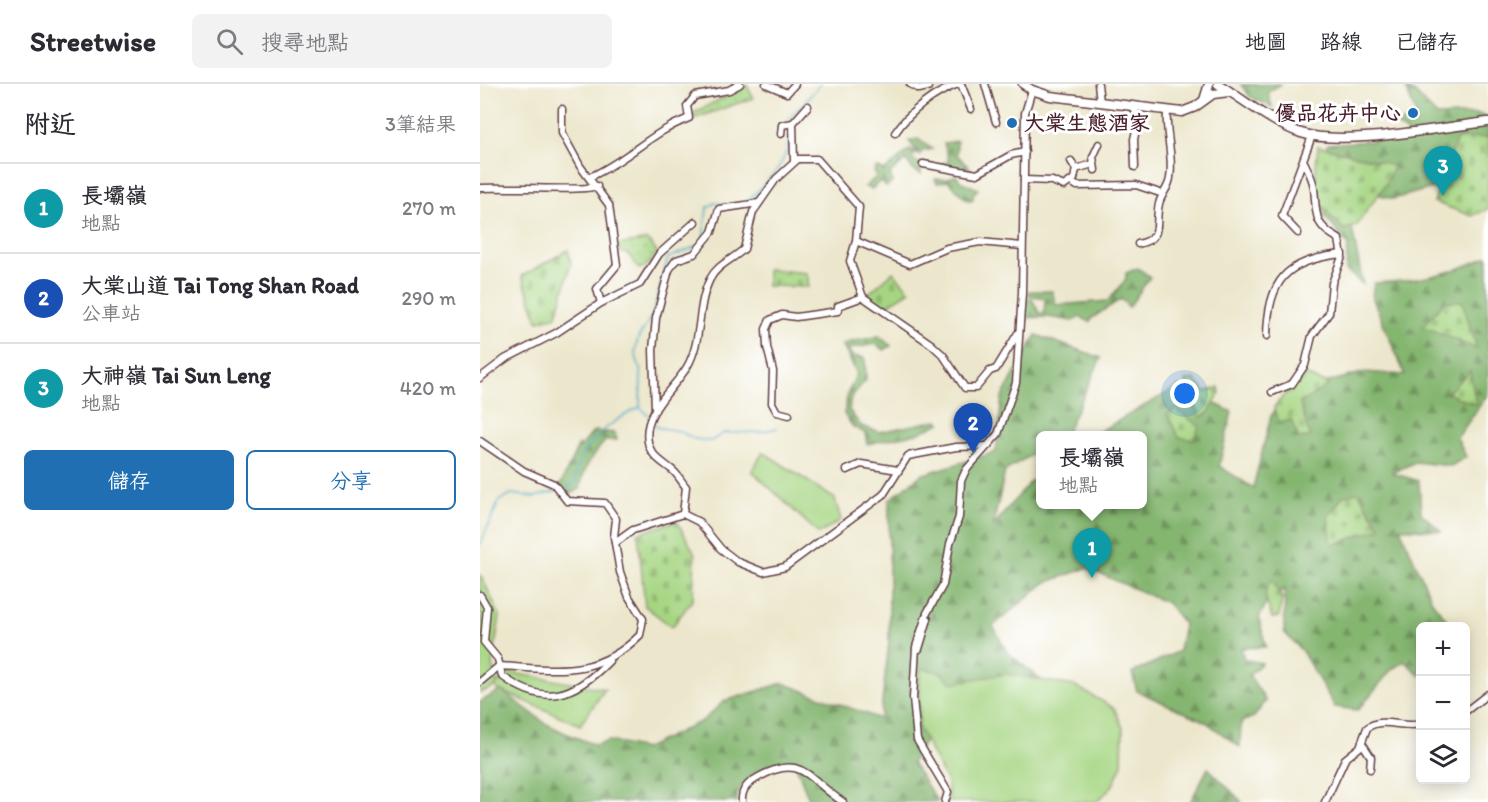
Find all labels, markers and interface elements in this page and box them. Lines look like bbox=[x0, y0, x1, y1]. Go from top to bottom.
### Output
search box bbox=[192, 14, 612, 68]
text: Streetwise bbox=[30, 24, 156, 58]
icon: search bbox=[213, 25, 246, 58]
text: 搜尋地點 bbox=[261, 29, 349, 56]
text: 地圖 bbox=[1245, 29, 1287, 54]
text: 路線 bbox=[1320, 29, 1362, 54]
text: 已儲存 bbox=[1395, 29, 1458, 54]
place label: 優品花卉中心 bbox=[1275, 100, 1401, 125]
marker: 優品花卉中心 bbox=[1406, 106, 1420, 120]
text: 附近 bbox=[24, 108, 76, 140]
place label: 大棠生態酒家 bbox=[1024, 110, 1150, 135]
text: 3筆結果 bbox=[385, 112, 456, 136]
marker: 大棠生態酒家 bbox=[1005, 116, 1019, 130]
pin: 3 bbox=[1424, 147, 1462, 196]
text: 長壩嶺 bbox=[81, 182, 147, 209]
text: 1 bbox=[39, 196, 48, 220]
text: 270 m bbox=[402, 196, 456, 220]
text: 地點 bbox=[81, 211, 121, 235]
text: 大棠山道 Tai Tong Shan Road bbox=[81, 272, 359, 299]
text: 2 bbox=[38, 286, 49, 310]
text: 290 m bbox=[401, 286, 456, 310]
text: 公車站 bbox=[81, 301, 141, 325]
text: 大神嶺 Tai Sun Leng bbox=[81, 362, 271, 389]
text: 3 bbox=[38, 376, 49, 400]
text: 420 m bbox=[400, 376, 456, 400]
your location bbox=[1170, 379, 1199, 408]
text: 地點 bbox=[81, 391, 121, 415]
pin: 2 bbox=[954, 404, 992, 453]
popup bbox=[1036, 431, 1147, 509]
text: 長壩嶺 bbox=[1058, 444, 1125, 471]
button: 儲存 bbox=[24, 450, 234, 510]
button: 分享 bbox=[246, 450, 456, 510]
text: 地點 bbox=[1058, 473, 1098, 497]
pin: 1 bbox=[1072, 528, 1112, 578]
map controls bbox=[1416, 622, 1470, 784]
button: + bbox=[1416, 622, 1470, 676]
button: − bbox=[1416, 676, 1470, 730]
button: layers bbox=[1416, 730, 1470, 784]

